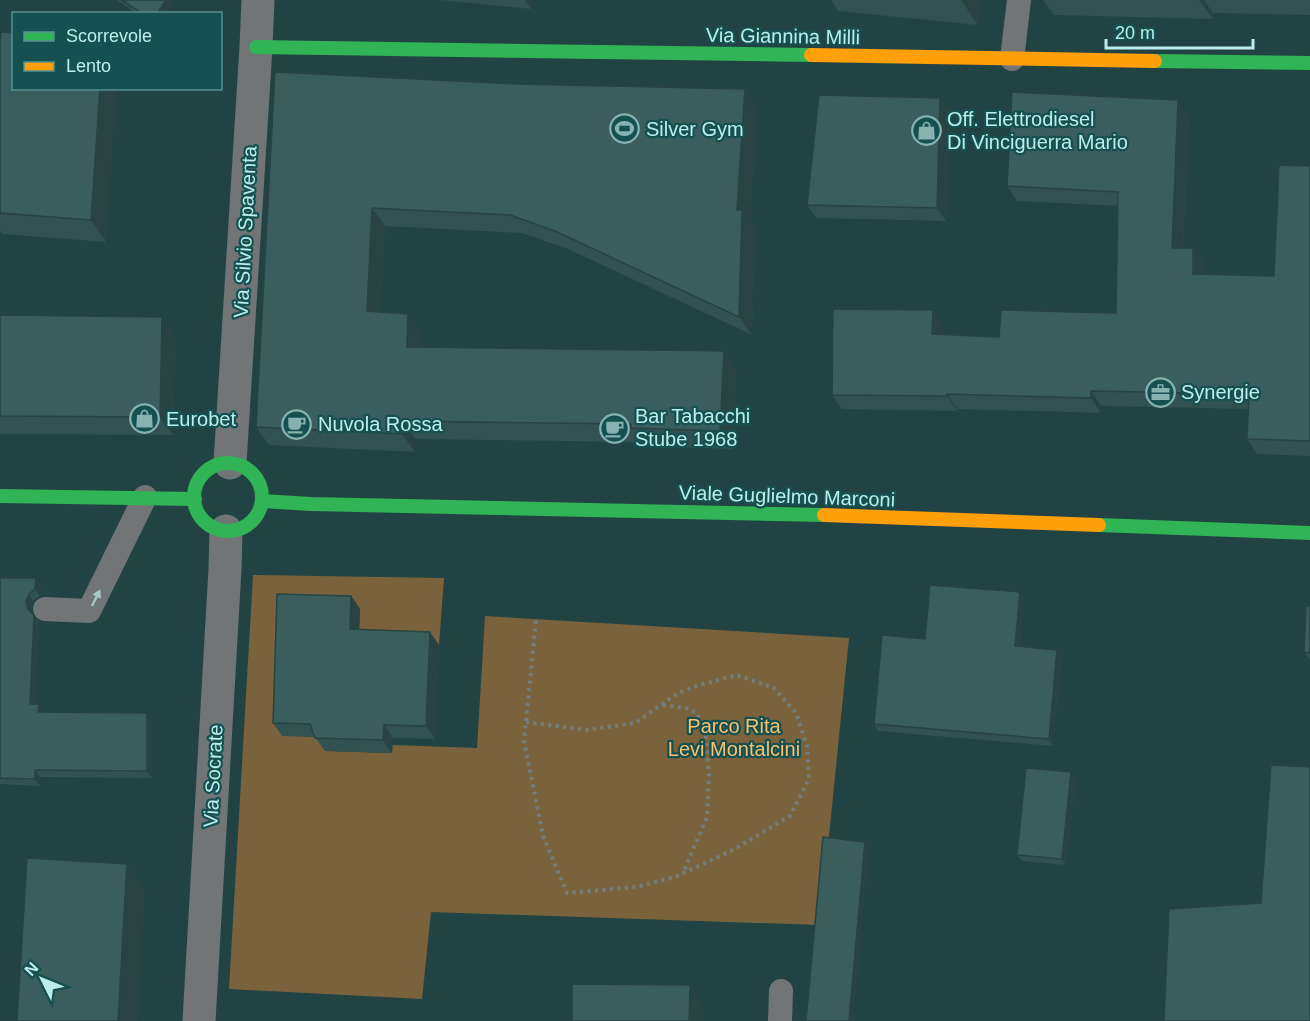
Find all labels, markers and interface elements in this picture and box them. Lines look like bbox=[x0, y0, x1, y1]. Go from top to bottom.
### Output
legend bbox=[12, 12, 222, 90]
scale bar bbox=[1106, 12, 1253, 50]
text: 20 m bbox=[1115, 23, 1155, 43]
street label: Via Giannina Milli bbox=[706, 24, 860, 48]
text: Scorrevole bbox=[66, 26, 152, 46]
text: Lento bbox=[66, 56, 111, 76]
place label: Off. Elettrodiesel Di Vinciguerra Mario bbox=[947, 108, 1128, 153]
sports icon: Silver Gym bbox=[609, 113, 641, 145]
shop icon: Off. Elettrodiesel Di Vinciguerra Mario bbox=[910, 115, 942, 147]
place label: Silver Gym bbox=[646, 118, 744, 140]
street label: Via Silvio Spaventa bbox=[230, 145, 261, 318]
office icon: Synergie bbox=[1144, 376, 1176, 408]
place label: Synergie bbox=[1181, 381, 1260, 403]
shop icon: Eurobet bbox=[129, 403, 161, 435]
place label: Bar Tabacchi Stube 1968 bbox=[635, 405, 750, 450]
place label: Eurobet bbox=[166, 408, 236, 430]
cafe icon: Nuvola Rossa bbox=[281, 408, 313, 440]
cafe icon: Bar Tabacchi Stube 1968 bbox=[598, 412, 630, 444]
place label: Nuvola Rossa bbox=[318, 413, 443, 435]
street label: Viale Guglielmo Marconi bbox=[678, 481, 896, 511]
one-way arrow bbox=[91, 589, 100, 606]
park label: Parco Rita Levi Montalcini bbox=[668, 715, 800, 760]
street label: Via Socrate bbox=[199, 724, 227, 828]
north arrow bbox=[12, 949, 72, 1009]
text: N bbox=[21, 959, 42, 979]

